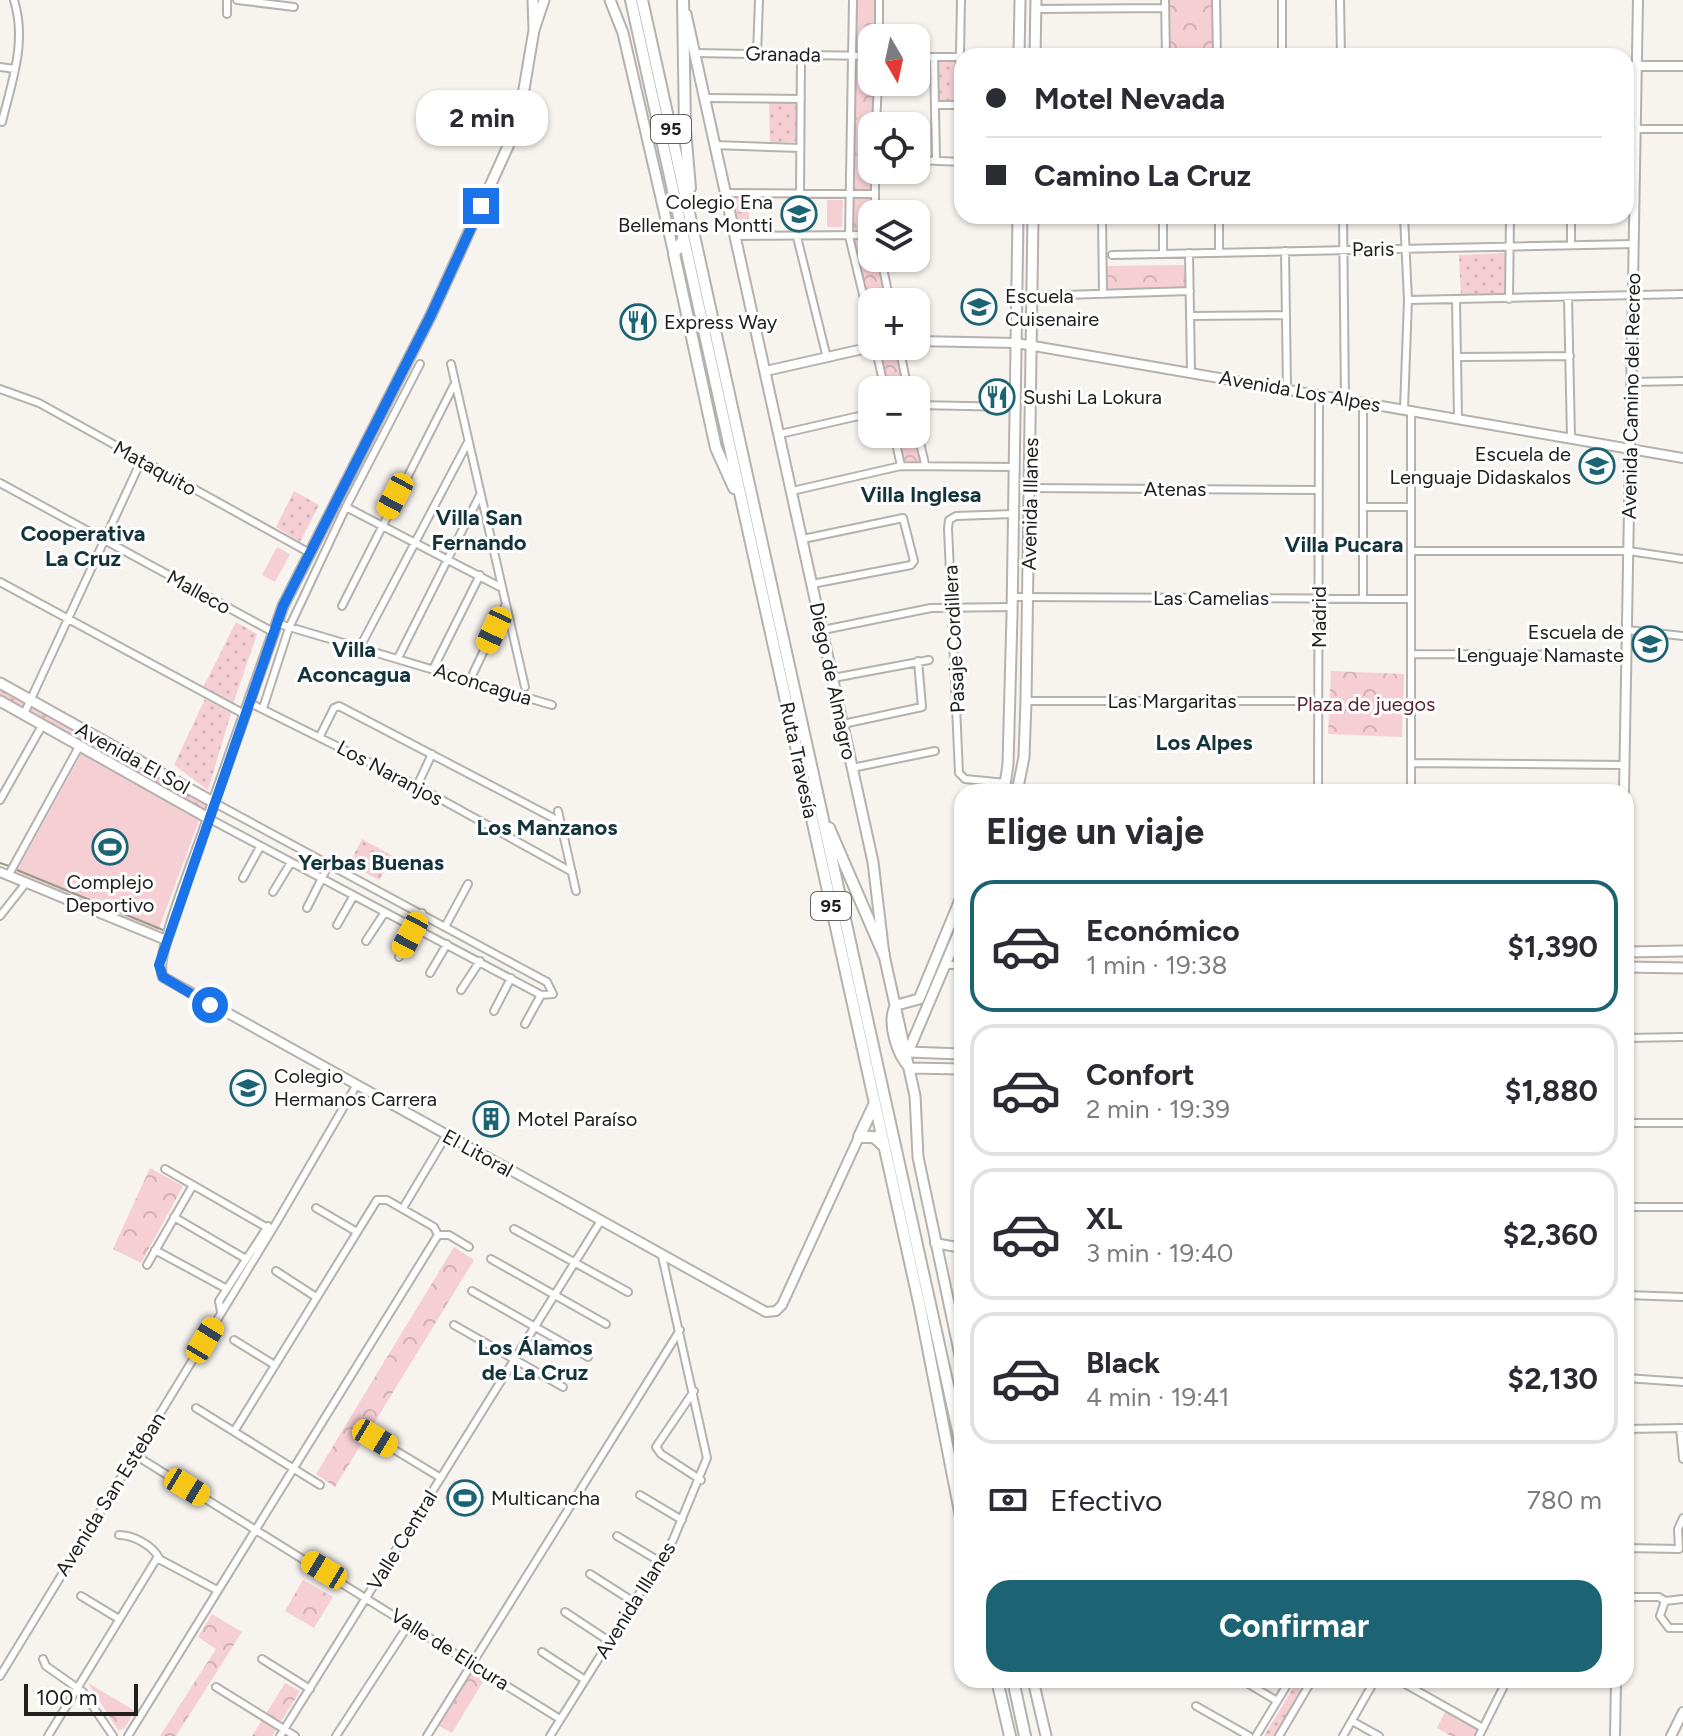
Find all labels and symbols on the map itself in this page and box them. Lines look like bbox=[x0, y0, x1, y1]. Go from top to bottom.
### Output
north arrow bbox=[858, 24, 930, 96]
street label: Granada bbox=[745, 41, 821, 67]
callout: 2 min bbox=[415, 90, 547, 146]
road number: 95 bbox=[651, 115, 691, 143]
route end bbox=[463, 188, 499, 224]
place label: Colegio Ena Bellemans Montti bbox=[618, 190, 773, 237]
school or university icon: Colegio Ena Bellemans Montti bbox=[780, 195, 818, 233]
street label: Paris bbox=[1352, 237, 1394, 261]
street label: Avenida Camino del Recreo bbox=[1617, 273, 1645, 519]
place label: Escuela Cuisenaire bbox=[1005, 284, 1099, 331]
school or university icon: Escuela Cuisenaire bbox=[960, 288, 998, 326]
restaurant icon: Express Way bbox=[619, 303, 657, 341]
place label: Express Way bbox=[664, 310, 778, 334]
street label: Avenida Los Alpes bbox=[1217, 365, 1383, 417]
restaurant icon: Sushi La Lokura bbox=[978, 378, 1016, 416]
place label: Sushi La Lokura bbox=[1023, 385, 1162, 409]
street label: Mataquito bbox=[109, 435, 201, 501]
street label: Avenida Illanes bbox=[1017, 437, 1043, 571]
place label: Escuela de Lenguaje Didaskalos bbox=[1390, 442, 1571, 489]
school or university icon: Escuela de Lenguaje Didaskalos bbox=[1578, 447, 1616, 485]
car bbox=[373, 469, 417, 523]
street label: Atenas bbox=[1144, 477, 1206, 501]
district label: Villa Inglesa bbox=[860, 481, 982, 508]
district label: Villa San Fernando bbox=[431, 504, 527, 556]
district label: Cooperativa La Cruz bbox=[20, 520, 146, 572]
district label: Villa Pucara bbox=[1285, 531, 1403, 558]
street label: Pasaje Cordillera bbox=[938, 564, 970, 714]
street label: Malleco bbox=[163, 565, 235, 619]
street label: Las Camelias bbox=[1153, 586, 1269, 610]
street label: Madrid bbox=[1307, 586, 1331, 648]
street label: Diego de Almagro bbox=[805, 600, 861, 762]
car bbox=[473, 603, 515, 657]
place label: Escuela de Lenguaje Namaste bbox=[1457, 620, 1624, 667]
school or university icon: Escuela de Lenguaje Namaste bbox=[1631, 625, 1669, 663]
district label: Villa Aconcagua bbox=[297, 636, 411, 688]
street label: Aconcagua bbox=[431, 658, 535, 710]
street label: Las Margaritas bbox=[1107, 689, 1237, 713]
park label: Plaza de juegos bbox=[1297, 692, 1435, 716]
street label: Ruta Travesía bbox=[775, 700, 823, 820]
street label: Avenida El Sol bbox=[72, 717, 194, 799]
district label: Los Alpes bbox=[1156, 729, 1252, 756]
street label: Los Naranjos bbox=[333, 735, 447, 811]
district label: Los Manzanos bbox=[477, 814, 617, 841]
sports icon: Complejo Deportivo bbox=[91, 828, 129, 866]
district label: Yerbas Buenas bbox=[298, 849, 444, 876]
place label: Complejo Deportivo bbox=[66, 870, 154, 917]
road number: 95 bbox=[811, 892, 851, 920]
car bbox=[388, 908, 432, 962]
route start bbox=[192, 987, 228, 1023]
place label: Colegio Hermanos Carrera bbox=[274, 1064, 437, 1111]
school or university icon: Colegio Hermanos Carrera bbox=[229, 1069, 267, 1107]
building icon: Motel Paraíso bbox=[472, 1100, 510, 1138]
place label: Motel Paraíso bbox=[517, 1107, 637, 1131]
street label: El Litoral bbox=[439, 1124, 517, 1182]
car bbox=[182, 1313, 228, 1367]
district label: Los Álamos de La Cruz bbox=[477, 1334, 593, 1386]
street label: Avenida San Esteban bbox=[50, 1408, 170, 1580]
car bbox=[348, 1415, 402, 1461]
car bbox=[160, 1464, 214, 1510]
sports icon: Multicancha bbox=[446, 1479, 484, 1517]
street label: Valle Central bbox=[362, 1486, 442, 1594]
place label: Multicancha bbox=[491, 1486, 600, 1510]
street label: Avenida Illanes bbox=[590, 1537, 680, 1663]
car bbox=[297, 1547, 351, 1593]
street label: Valle de Elicura bbox=[386, 1603, 514, 1695]
scale bar bbox=[24, 1680, 138, 1716]

